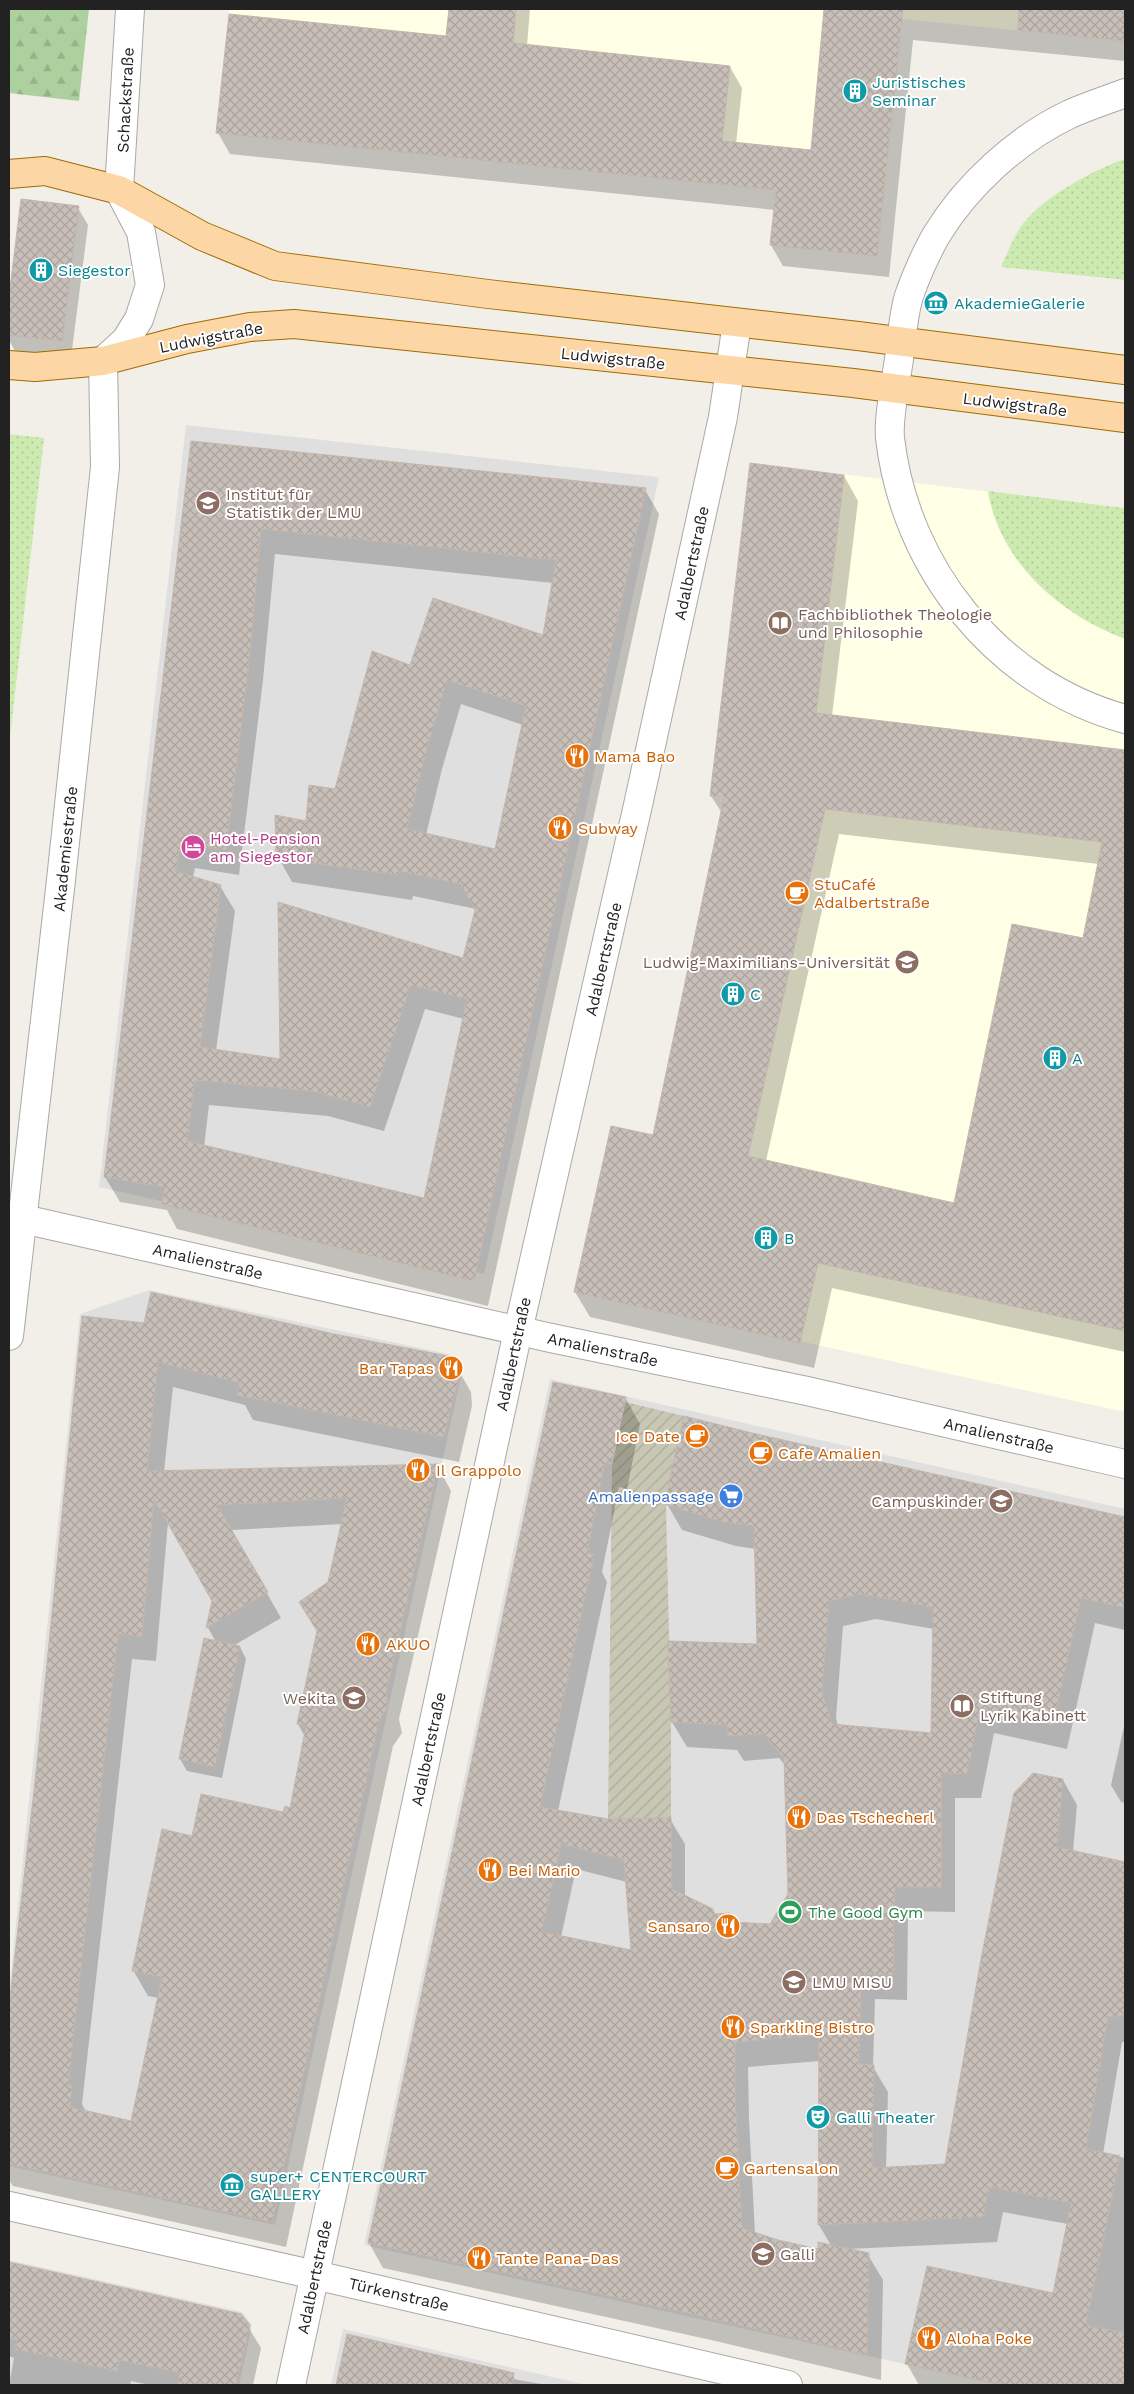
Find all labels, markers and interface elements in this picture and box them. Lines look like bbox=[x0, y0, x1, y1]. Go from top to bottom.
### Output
street label: Schackstraße bbox=[113, 47, 138, 153]
place label: Juristisches Seminar bbox=[872, 73, 966, 110]
building icon: Juristisches Seminar bbox=[842, 78, 868, 104]
building icon: Siegestor bbox=[28, 257, 54, 283]
place label: Siegestor bbox=[58, 261, 131, 280]
museum icon: AkademieGalerie bbox=[923, 290, 949, 316]
place label: AkademieGalerie bbox=[954, 294, 1085, 313]
street label: Ludwigstraße bbox=[158, 318, 264, 357]
street label: Ludwigstraße bbox=[560, 344, 666, 373]
street label: Ludwigstraße bbox=[962, 389, 1068, 420]
place label: Institut für Statistik der LMU bbox=[226, 485, 362, 522]
school or university icon: Institut für Statistik der LMU bbox=[195, 490, 221, 516]
street label: Adalbertstraße bbox=[670, 504, 713, 622]
place label: Fachbibliothek Theologie und Philosophie bbox=[798, 605, 992, 642]
library icon: Fachbibliothek Theologie und Philosophie bbox=[767, 610, 793, 636]
restaurant icon: Mama Bao bbox=[564, 743, 590, 769]
place label: Mama Bao bbox=[594, 747, 675, 766]
street label: Akademiestraße bbox=[49, 785, 82, 913]
restaurant icon: Subway bbox=[547, 815, 573, 841]
place label: Subway bbox=[578, 819, 639, 838]
place label: Hotel-Pension am Siegestor bbox=[210, 829, 320, 866]
hotel icon: Hotel-Pension am Siegestor bbox=[180, 834, 206, 860]
place label: StuCafé Adalbertstraße bbox=[814, 875, 930, 912]
cafe icon: StuCafé Adalbertstraße bbox=[784, 880, 810, 906]
street label: Adalbertstraße bbox=[581, 900, 626, 1018]
school or university icon: Ludwig-Maximilians-Universität bbox=[894, 949, 920, 975]
place label: Ludwig-Maximilians-Universität bbox=[643, 953, 890, 972]
building icon: C bbox=[720, 981, 746, 1007]
place label: C bbox=[750, 985, 761, 1004]
building icon: A bbox=[1042, 1045, 1068, 1071]
place label: A bbox=[1072, 1049, 1083, 1068]
building icon: B bbox=[753, 1225, 779, 1251]
place label: B bbox=[784, 1229, 794, 1248]
street label: Amalienstraße bbox=[151, 1240, 265, 1283]
street label: Adalbertstraße bbox=[492, 1295, 535, 1413]
street label: Amalienstraße bbox=[546, 1328, 660, 1371]
restaurant icon: Bar Tapas bbox=[438, 1355, 464, 1381]
place label: Bar Tapas bbox=[359, 1359, 434, 1378]
street label: Amalienstraße bbox=[942, 1414, 1056, 1457]
cafe icon: Ice Date bbox=[684, 1423, 710, 1449]
place label: Ice Date bbox=[616, 1427, 680, 1446]
cafe icon: Cafe Amalien bbox=[748, 1440, 774, 1466]
place label: Cafe Amalien bbox=[778, 1444, 881, 1463]
restaurant icon: Il Grappolo bbox=[405, 1457, 431, 1483]
place label: Il Grappolo bbox=[436, 1461, 522, 1480]
supermarket icon: Amalienpassage bbox=[718, 1483, 744, 1509]
place label: Amalienpassage bbox=[588, 1487, 714, 1506]
school or university icon: Campuskinder bbox=[988, 1488, 1014, 1514]
place label: Campuskinder bbox=[871, 1492, 984, 1511]
restaurant icon: AKUO bbox=[355, 1631, 381, 1657]
place label: AKUO bbox=[386, 1635, 430, 1654]
school or university icon: Wekita bbox=[341, 1685, 367, 1711]
place label: Stiftung Lyrik Kabinett bbox=[980, 1688, 1087, 1725]
place label: Wekita bbox=[283, 1689, 336, 1708]
street label: Adalbertstraße bbox=[407, 1690, 450, 1808]
library icon: Stiftung Lyrik Kabinett bbox=[949, 1693, 975, 1719]
restaurant icon: Das Tschecherl bbox=[786, 1804, 812, 1830]
place label: Das Tschecherl bbox=[816, 1808, 934, 1827]
restaurant icon: Bei Mario bbox=[477, 1857, 503, 1883]
place label: Bei Mario bbox=[508, 1861, 580, 1880]
sports icon: The Good Gym bbox=[777, 1899, 803, 1925]
place label: The Good Gym bbox=[808, 1903, 923, 1922]
restaurant icon: Sansaro bbox=[715, 1913, 741, 1939]
place label: Sansaro bbox=[648, 1917, 710, 1936]
school or university icon: LMU MISU bbox=[781, 1969, 807, 1995]
place label: LMU MISU bbox=[812, 1973, 892, 1992]
restaurant icon: Sparkling Bistro bbox=[720, 2014, 746, 2040]
place label: Sparkling Bistro bbox=[750, 2018, 874, 2037]
theatre icon: Galli Theater bbox=[805, 2104, 831, 2130]
place label: Galli Theater bbox=[836, 2108, 936, 2127]
cafe icon: Gartensalon bbox=[714, 2155, 740, 2181]
place label: Gartensalon bbox=[744, 2159, 838, 2178]
place label: super+ CENTERCOURT GALLERY bbox=[250, 2167, 427, 2204]
museum icon: super+ CENTERCOURT GALLERY bbox=[219, 2172, 245, 2198]
street label: Adalbertstraße bbox=[293, 2218, 336, 2336]
school or university icon: Galli bbox=[750, 2241, 776, 2267]
restaurant icon: Tante Pana-Das bbox=[466, 2245, 492, 2271]
place label: Galli bbox=[780, 2245, 815, 2264]
place label: Tante Pana-Das bbox=[496, 2249, 619, 2268]
street label: Türkenstraße bbox=[347, 2274, 451, 2315]
restaurant icon: Aloha Poke bbox=[916, 2325, 942, 2351]
place label: Aloha Poke bbox=[946, 2329, 1032, 2348]

